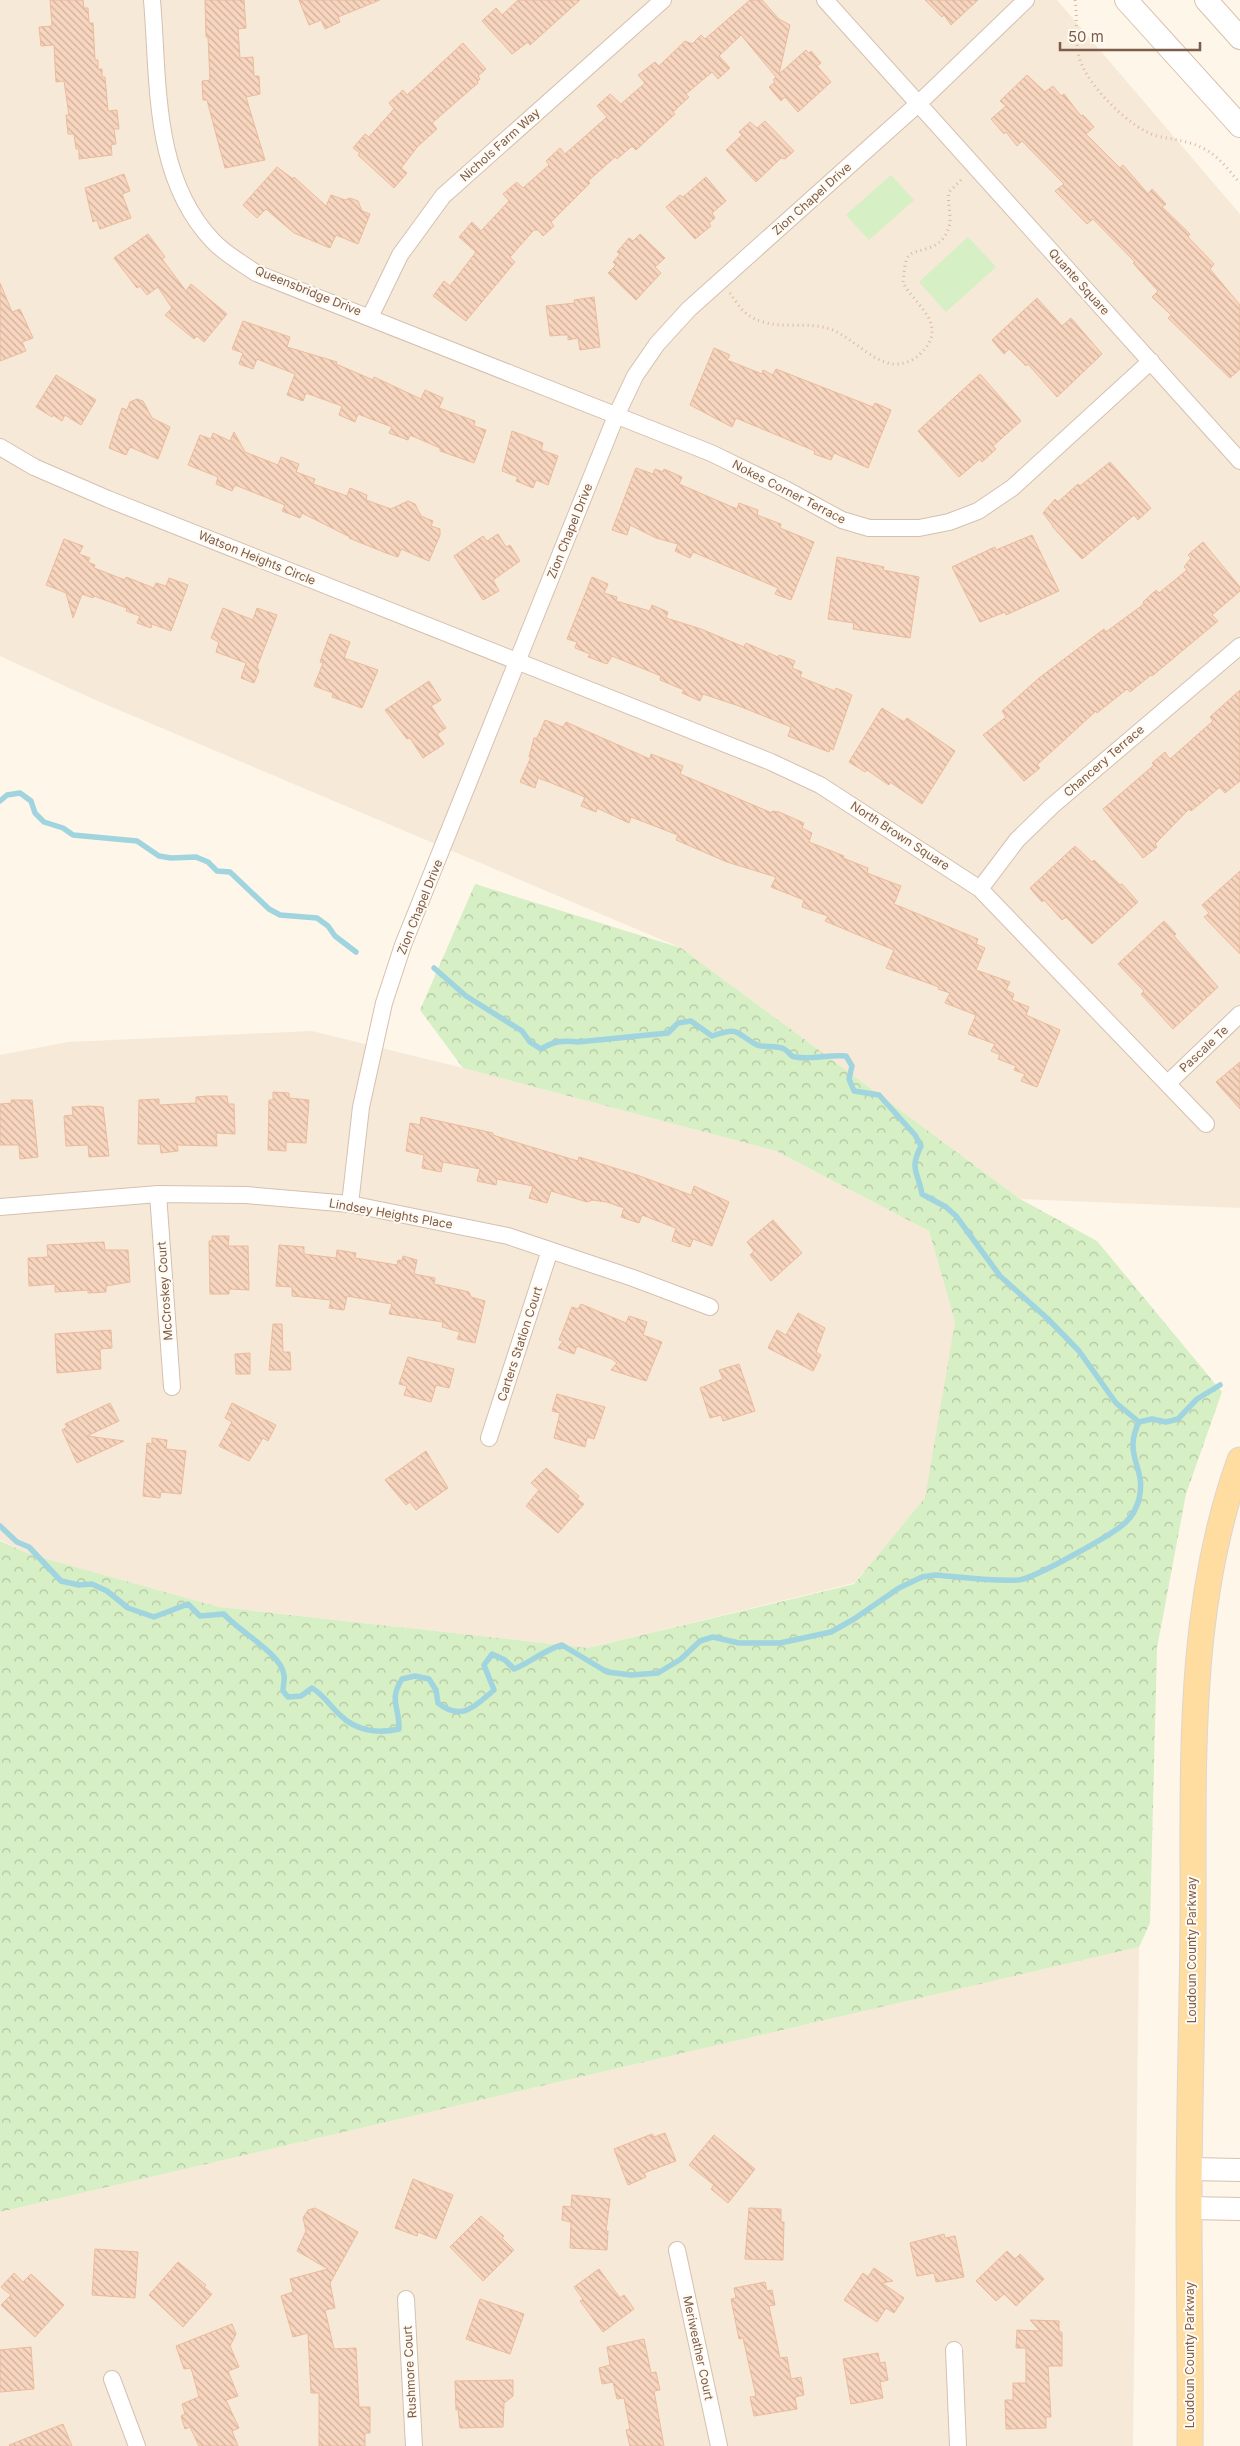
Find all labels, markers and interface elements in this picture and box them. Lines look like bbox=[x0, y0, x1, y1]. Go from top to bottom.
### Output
scale bar bbox=[1060, 20, 1200, 52]
text: 50 m bbox=[1068, 27, 1104, 46]
street label: Nichols Farm Way bbox=[457, 105, 543, 184]
street label: Zion Chapel Drive bbox=[769, 159, 854, 238]
street label: Quante Square bbox=[1046, 245, 1113, 318]
street label: Queensbridge Drive bbox=[253, 262, 364, 319]
street label: Nokes Corner Terrace bbox=[730, 456, 849, 527]
street label: Zion Chapel Drive bbox=[544, 481, 595, 581]
street label: Watson Heights Circle bbox=[196, 527, 318, 588]
street label: Chancery Terrace bbox=[1060, 722, 1147, 800]
street label: North Brown Square bbox=[848, 798, 953, 873]
street label: Zion Chapel Drive bbox=[394, 857, 445, 957]
street label: Pascale Te bbox=[1176, 1022, 1231, 1075]
street label: Lindsey Heights Place bbox=[328, 1195, 454, 1232]
street label: McCroskey Court bbox=[154, 1241, 175, 1341]
street label: Carters Station Court bbox=[494, 1284, 545, 1403]
street label: Loudoun County Parkway bbox=[1184, 1877, 1199, 2023]
street label: Loudoun County Parkway bbox=[1182, 2282, 1197, 2428]
street label: Meriweather Court bbox=[680, 2294, 717, 2402]
street label: Rushmore Court bbox=[400, 2325, 419, 2419]

